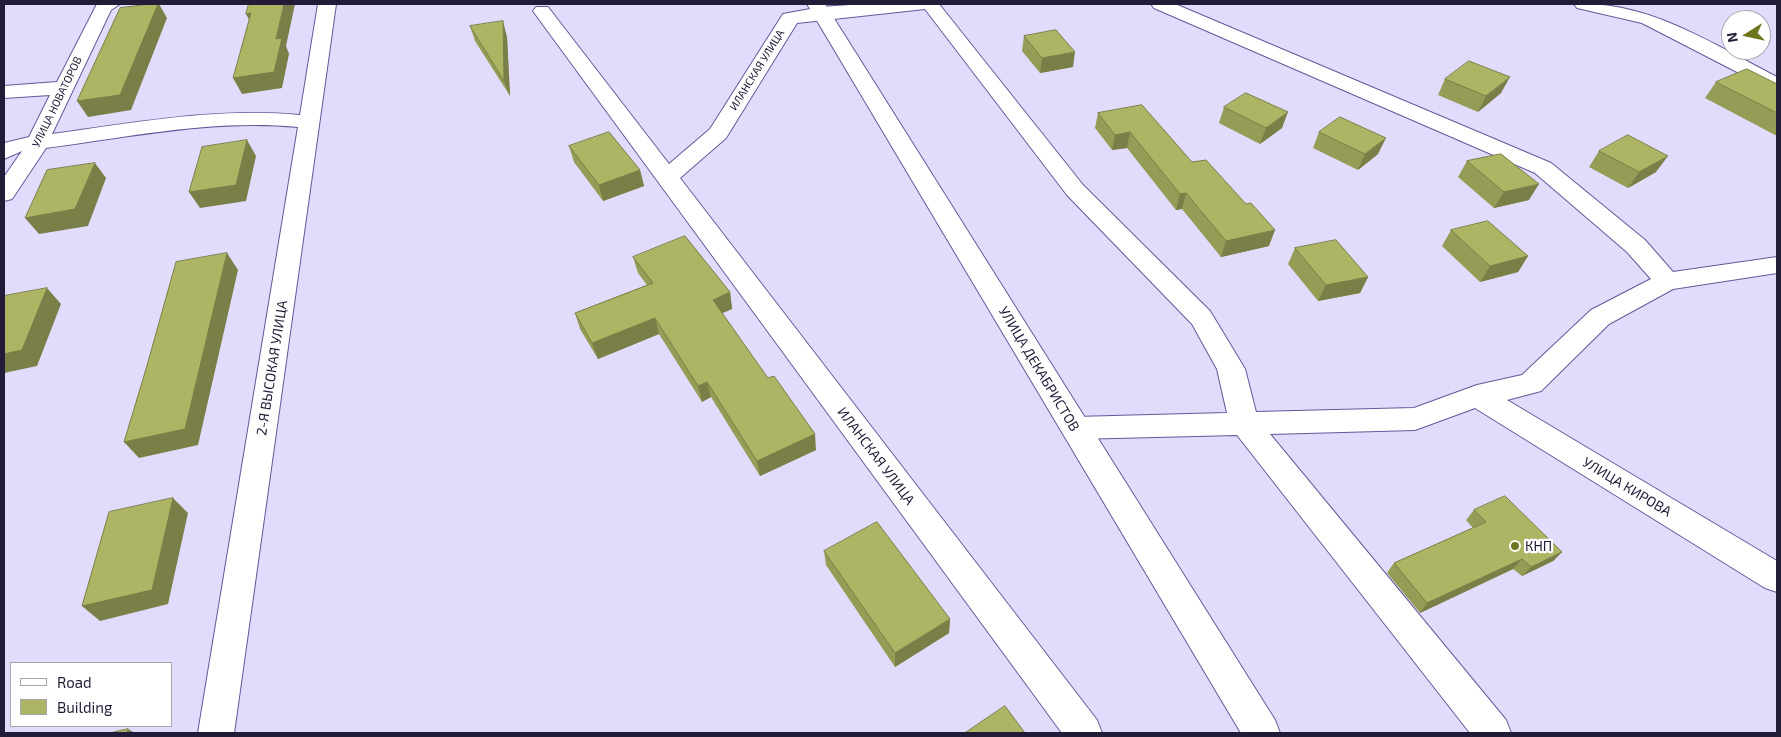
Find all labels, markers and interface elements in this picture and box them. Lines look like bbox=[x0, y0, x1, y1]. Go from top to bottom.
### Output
north arrow bbox=[1721, 10, 1771, 60]
street label: ИЛАНСКАЯ УЛИЦА bbox=[727, 27, 787, 113]
text: N bbox=[1722, 31, 1741, 44]
street label: УЛИЦА НОВАТОРОВ bbox=[29, 54, 85, 150]
street label: 2-Я ВЫСОКАЯ УЛИЦА bbox=[253, 299, 291, 437]
street label: УЛИЦА ДЕКАБРИСТОВ bbox=[995, 304, 1083, 434]
street label: ИЛАНСКАЯ УЛИЦА bbox=[834, 404, 918, 508]
street label: УЛИЦА КИРОВА bbox=[1580, 454, 1674, 520]
place label: КНП bbox=[1525, 538, 1552, 554]
marker: КНП bbox=[1509, 540, 1521, 552]
legend bbox=[10, 662, 172, 727]
text: Road bbox=[57, 673, 92, 691]
text: Building bbox=[57, 698, 112, 716]

